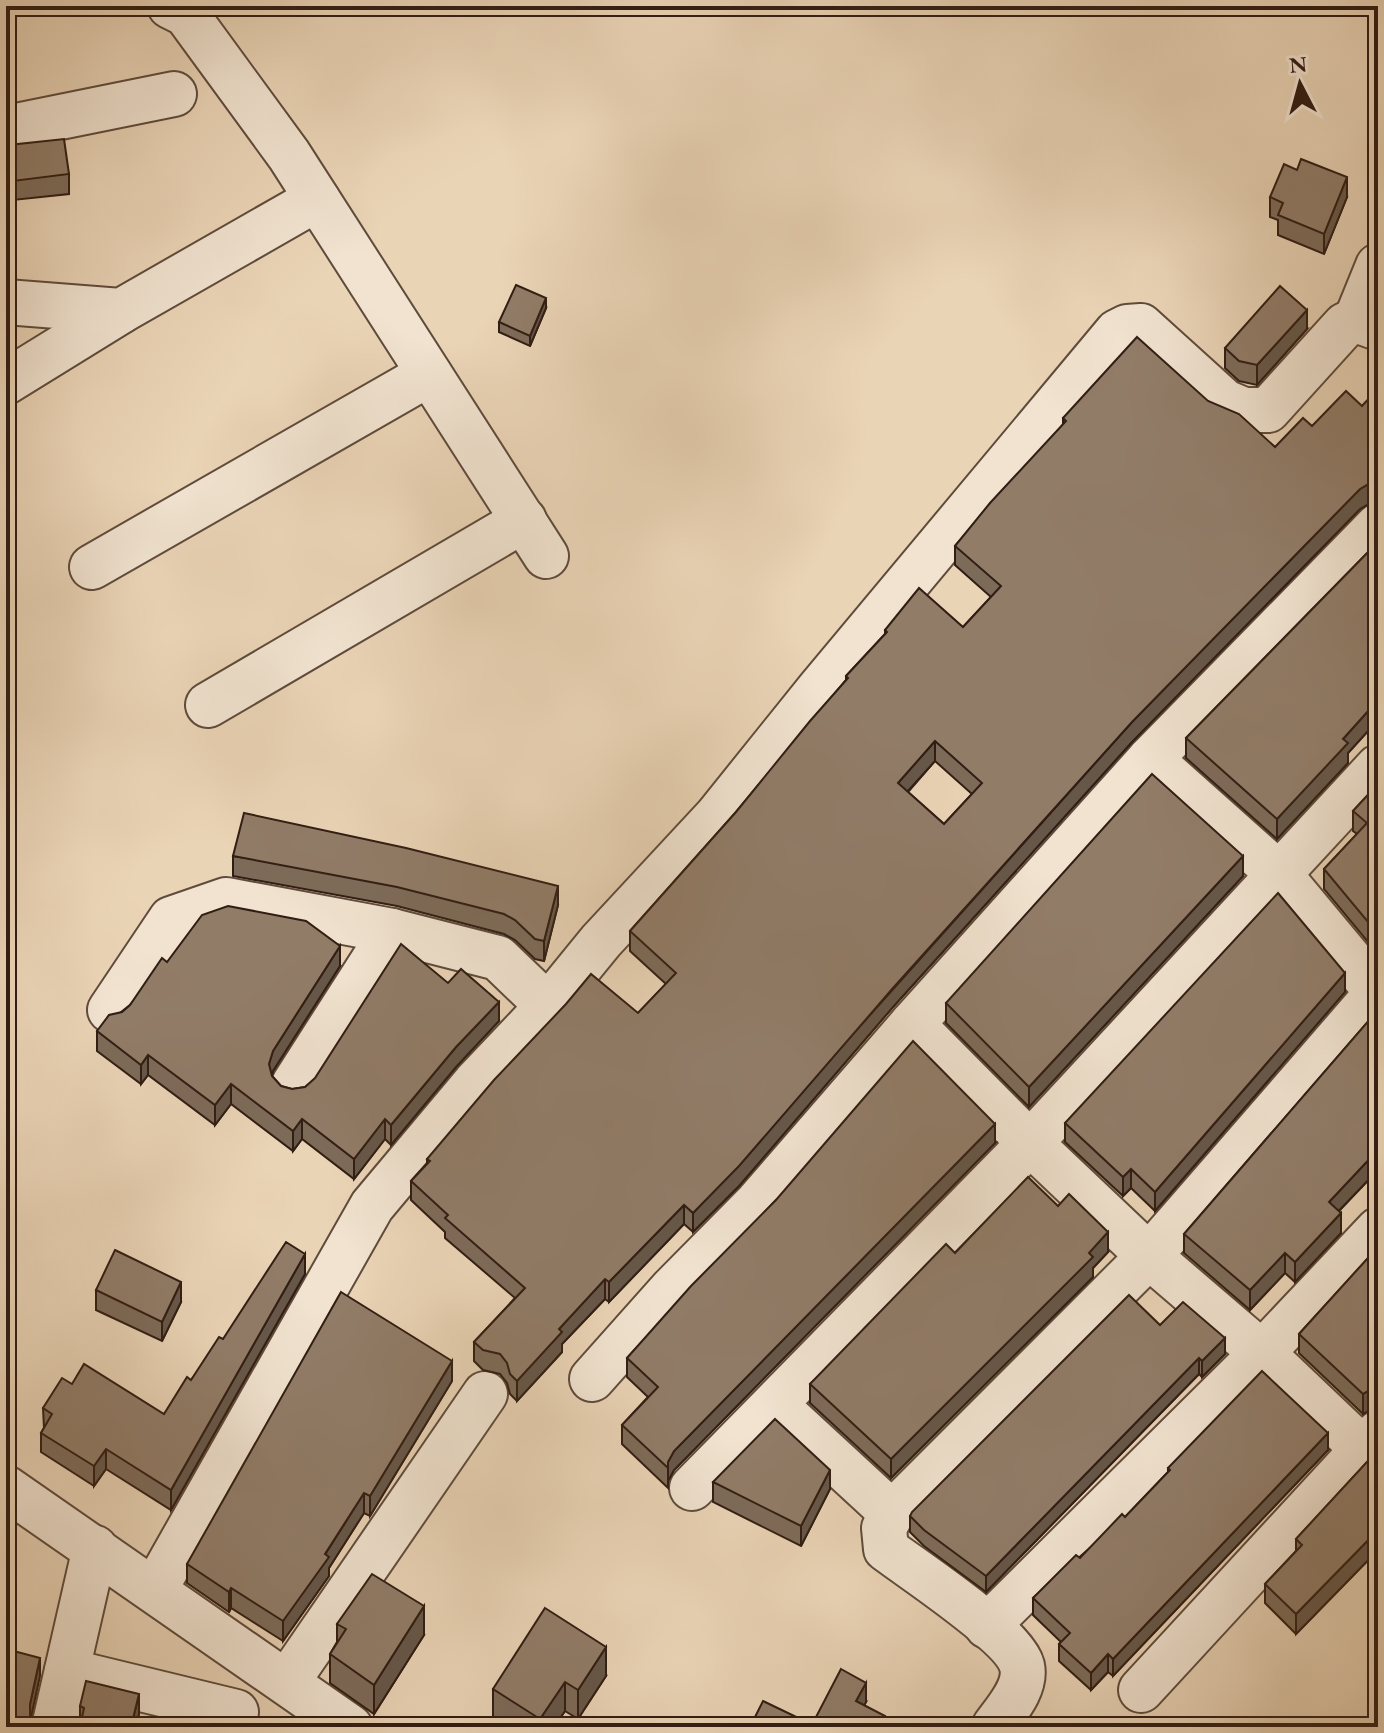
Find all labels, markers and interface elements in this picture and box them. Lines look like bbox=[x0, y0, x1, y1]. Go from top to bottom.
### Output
north arrow bbox=[1260, 44, 1340, 124]
text: N bbox=[1288, 49, 1309, 80]

